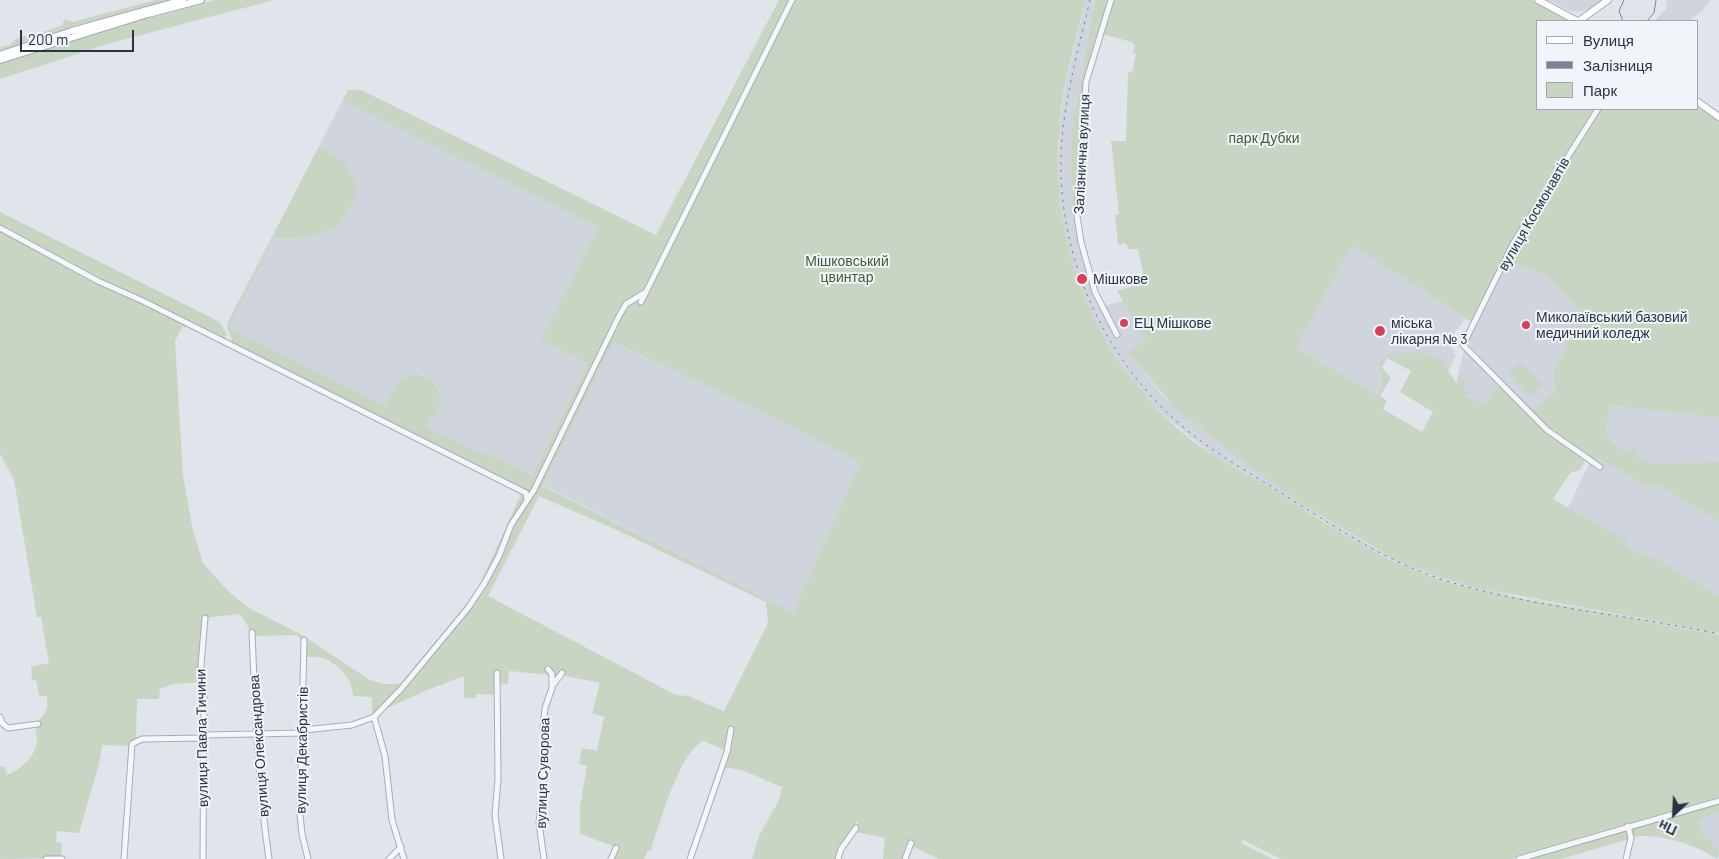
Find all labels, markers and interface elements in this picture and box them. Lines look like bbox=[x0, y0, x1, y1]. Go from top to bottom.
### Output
scale bar bbox=[22, 20, 136, 52]
legend bbox=[1536, 20, 1699, 110]
text: 200 m bbox=[28, 30, 68, 48]
text: Вулиця bbox=[1583, 31, 1634, 49]
text: Залізниця bbox=[1583, 56, 1653, 74]
text: Парк bbox=[1583, 81, 1617, 99]
street label: Залізнична вулиця bbox=[1070, 93, 1094, 215]
park label: парк Дубки bbox=[1229, 130, 1299, 146]
street label: вулиця Космонавтів bbox=[1495, 154, 1573, 274]
park label: Мішковський цвинтар bbox=[805, 253, 889, 286]
place label: Мішкове bbox=[1093, 271, 1148, 287]
marker: Мішкове bbox=[1075, 272, 1089, 286]
place label: Миколаївський базовий медичний коледж bbox=[1536, 309, 1688, 342]
place label: ЕЦ Мішкове bbox=[1134, 315, 1212, 331]
place label: міська лікарня № 3 bbox=[1391, 315, 1467, 348]
marker: ЕЦ Мішкове bbox=[1118, 317, 1130, 329]
marker: Миколаївський базовий медичний коледж bbox=[1520, 319, 1532, 331]
marker: міська лікарня № 3 bbox=[1373, 324, 1387, 338]
street label: вулиця Павла Тичини bbox=[192, 669, 212, 807]
street label: вулиця Олександрова bbox=[246, 674, 272, 818]
street label: вулиця Декабристів bbox=[292, 686, 312, 814]
street label: вулиця Суворова bbox=[533, 717, 553, 829]
north arrow bbox=[1649, 789, 1699, 839]
text: Пн bbox=[1655, 816, 1679, 840]

